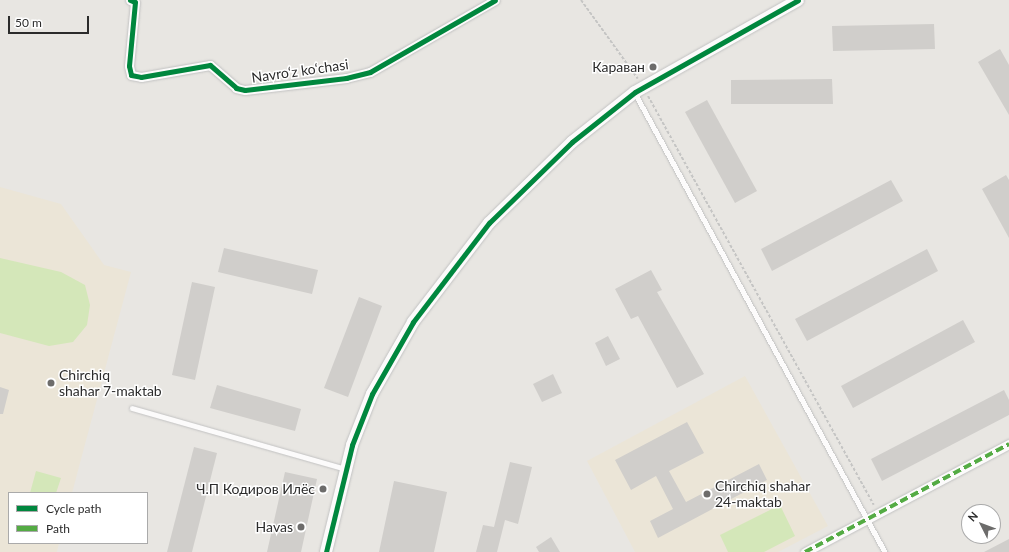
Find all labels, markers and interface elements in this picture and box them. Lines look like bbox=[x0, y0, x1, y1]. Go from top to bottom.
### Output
scale bar bbox=[10, 8, 91, 34]
text: 50 m bbox=[15, 15, 42, 30]
street label: Navro‘z ko‘chasi bbox=[251, 56, 349, 86]
place label: Караван bbox=[592, 59, 645, 75]
marker: Караван bbox=[648, 62, 658, 72]
place label: Chirchiq shahar 7-maktab bbox=[59, 367, 162, 400]
marker: Chirchiq shahar 7-maktab bbox=[46, 378, 56, 388]
place label: Chirchiq shahar 24-maktab bbox=[715, 478, 810, 510]
place label: Ч.П Кодиров Илёс bbox=[196, 481, 315, 497]
marker: Ч.П Кодиров Илёс bbox=[318, 484, 328, 494]
marker: Chirchiq shahar 24-maktab bbox=[702, 489, 712, 499]
legend bbox=[8, 492, 148, 544]
text: Cycle path bbox=[46, 501, 101, 516]
north arrow bbox=[961, 504, 1001, 544]
text: N bbox=[965, 509, 980, 524]
place label: Havas bbox=[256, 519, 293, 535]
text: Path bbox=[46, 521, 70, 536]
marker: Havas bbox=[296, 522, 306, 532]

